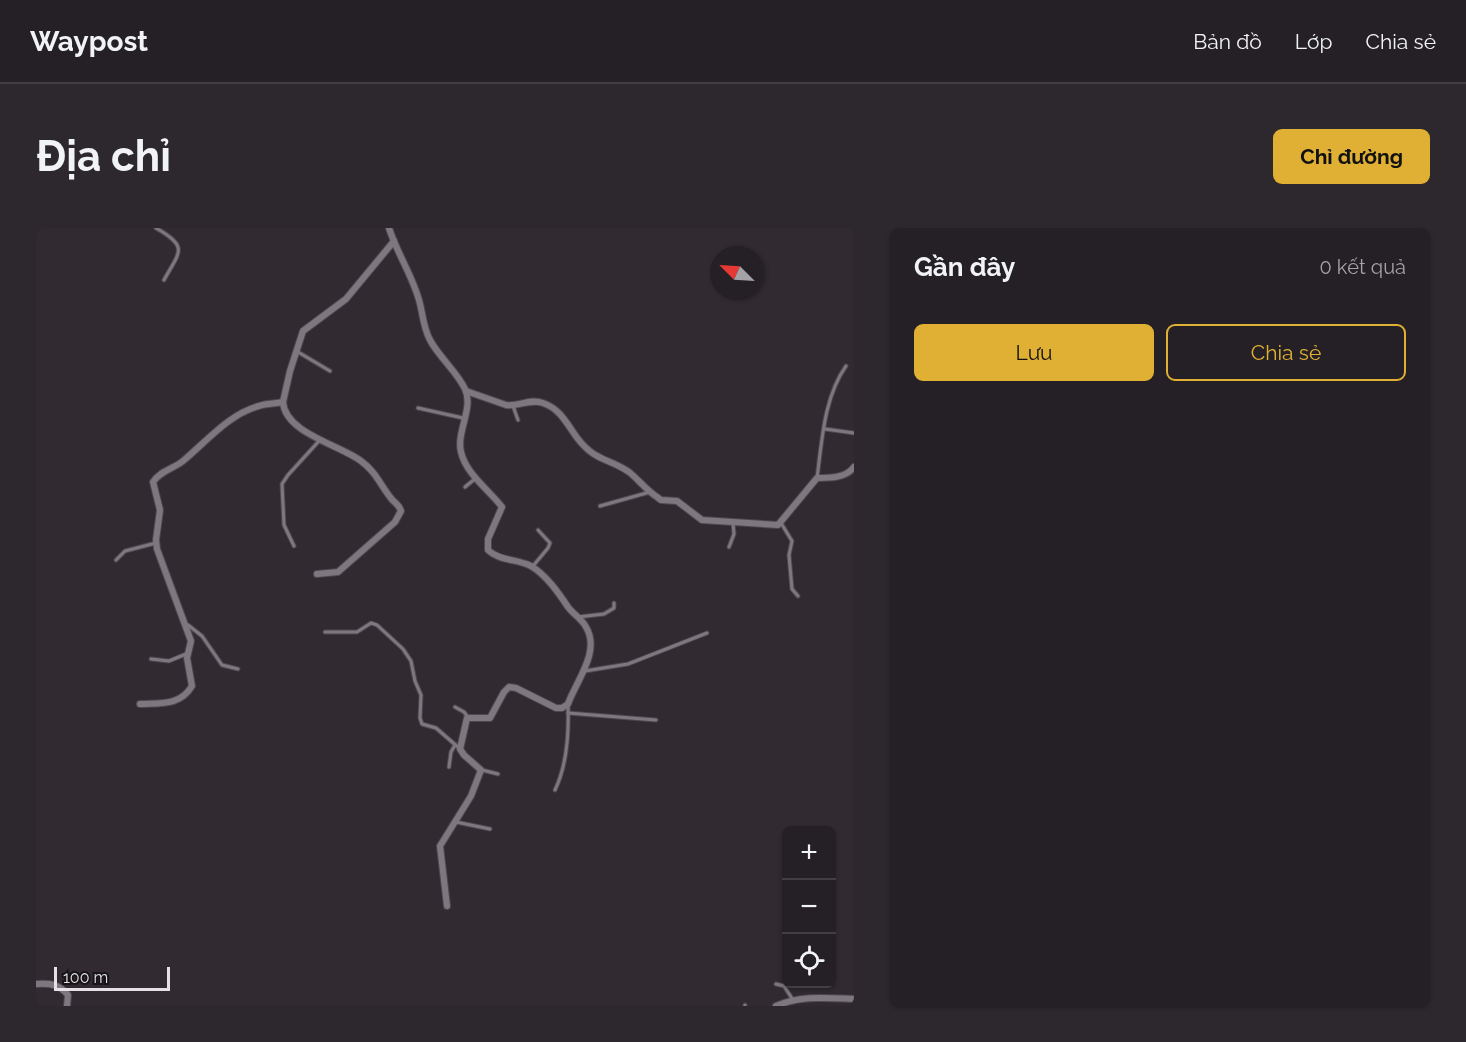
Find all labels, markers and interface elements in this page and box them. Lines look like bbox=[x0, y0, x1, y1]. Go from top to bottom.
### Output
text: Waypost bbox=[30, 25, 148, 58]
text: Bản đồ bbox=[1193, 29, 1262, 54]
text: Lớp bbox=[1295, 29, 1333, 54]
text: Chia sẻ bbox=[1366, 29, 1436, 54]
button: Chỉ đường bbox=[1273, 129, 1430, 184]
text: Địa chỉ bbox=[36, 132, 171, 181]
north arrow bbox=[710, 246, 764, 300]
text: Gần đây bbox=[914, 252, 1015, 282]
text: 0 kết quả bbox=[1319, 255, 1406, 279]
button: Lưu bbox=[914, 324, 1154, 381]
button: Chia sẻ bbox=[1166, 324, 1406, 381]
map controls bbox=[782, 826, 836, 988]
button: + bbox=[782, 826, 836, 880]
button: − bbox=[782, 880, 836, 934]
button: locate bbox=[782, 934, 836, 988]
scale bar bbox=[54, 964, 170, 992]
text: 100 m bbox=[63, 968, 108, 987]

